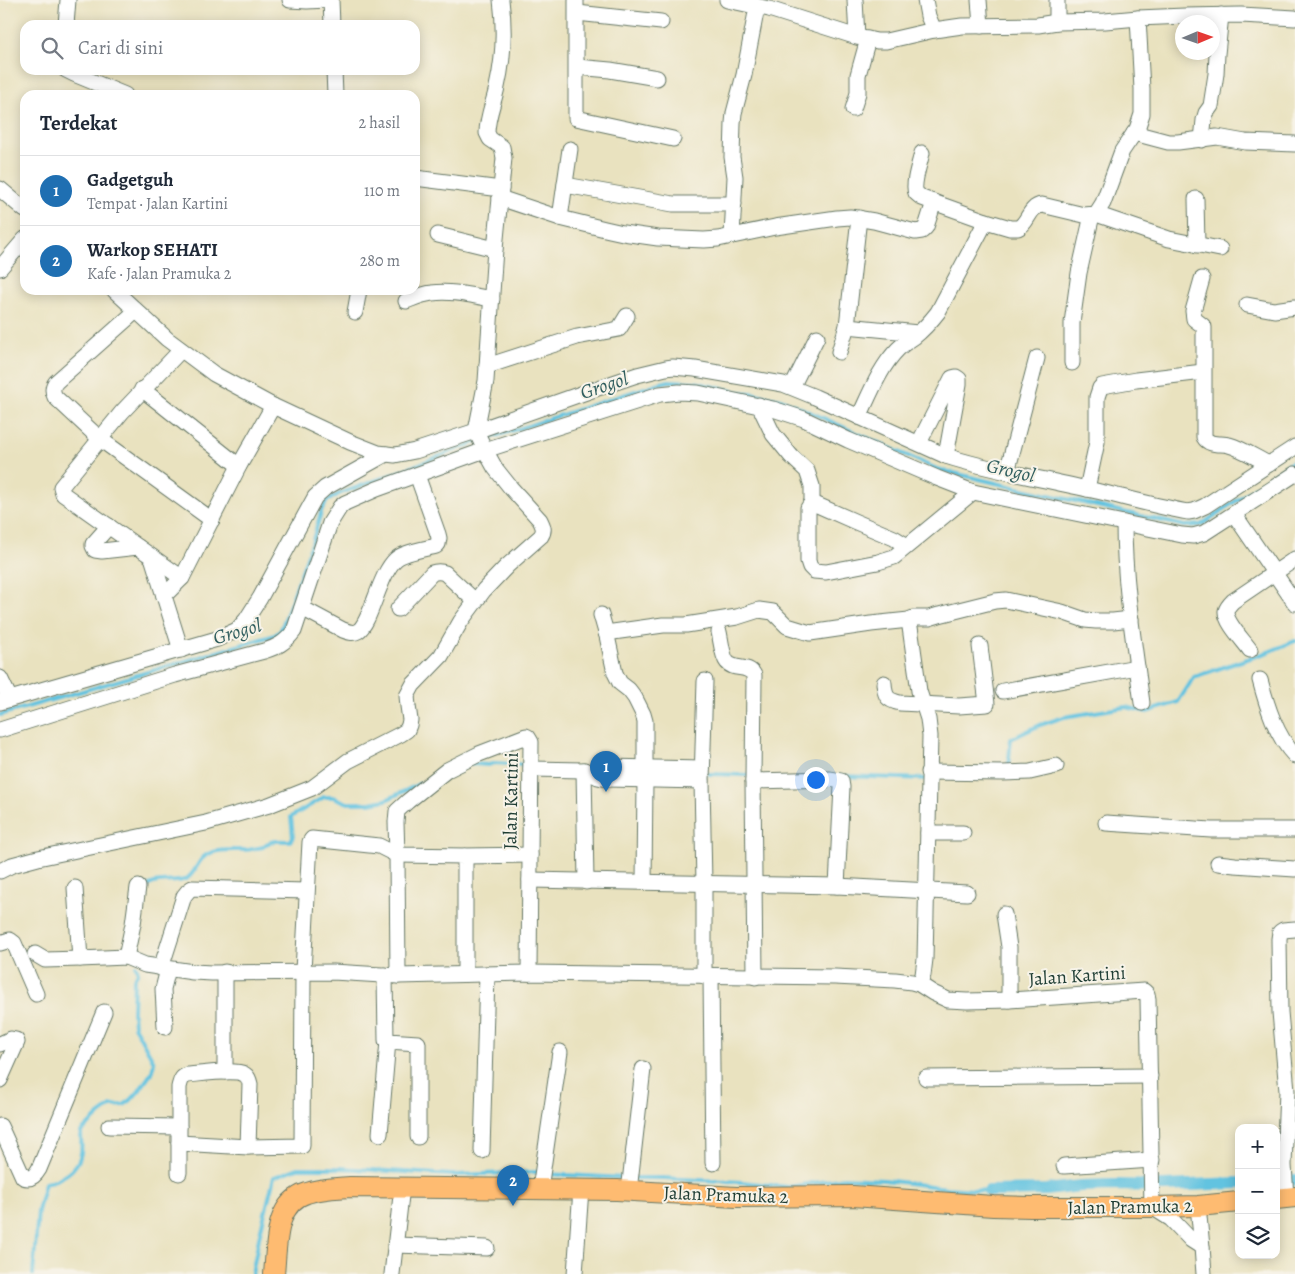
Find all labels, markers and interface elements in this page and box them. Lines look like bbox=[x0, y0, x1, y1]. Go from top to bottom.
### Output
north arrow bbox=[1175, 15, 1220, 60]
search box bbox=[20, 20, 420, 75]
icon: search bbox=[38, 34, 66, 62]
text: Cari di sini bbox=[78, 35, 163, 61]
text: Terdekat bbox=[40, 109, 118, 137]
text: 2 hasil bbox=[358, 112, 400, 134]
text: Gadgetguh bbox=[87, 167, 174, 193]
text: 1 bbox=[53, 180, 59, 202]
text: 110 m bbox=[364, 180, 400, 202]
text: Tempat · Jalan Kartini bbox=[87, 193, 228, 215]
text: Warkop SEHATI bbox=[87, 237, 218, 263]
text: 2 bbox=[52, 250, 60, 272]
text: 280 m bbox=[360, 250, 400, 272]
text: Kafe · Jalan Pramuka 2 bbox=[87, 263, 231, 285]
water label: Grogol bbox=[577, 365, 632, 406]
water label: Grogol bbox=[984, 452, 1038, 489]
water label: Grogol bbox=[210, 612, 265, 651]
pin: 1 bbox=[590, 751, 622, 792]
street label: Jalan Kartini bbox=[497, 752, 525, 850]
your location bbox=[803, 767, 829, 793]
street label: Jalan Kartini bbox=[1028, 960, 1127, 992]
map controls bbox=[1235, 1124, 1280, 1259]
button: + bbox=[1235, 1124, 1280, 1169]
pin: 2 bbox=[497, 1165, 529, 1206]
button: − bbox=[1235, 1169, 1280, 1214]
street label: Jalan Pramuka 2 bbox=[663, 1180, 789, 1210]
street label: Jalan Pramuka 2 bbox=[1067, 1193, 1193, 1221]
button: layers bbox=[1235, 1214, 1280, 1259]

